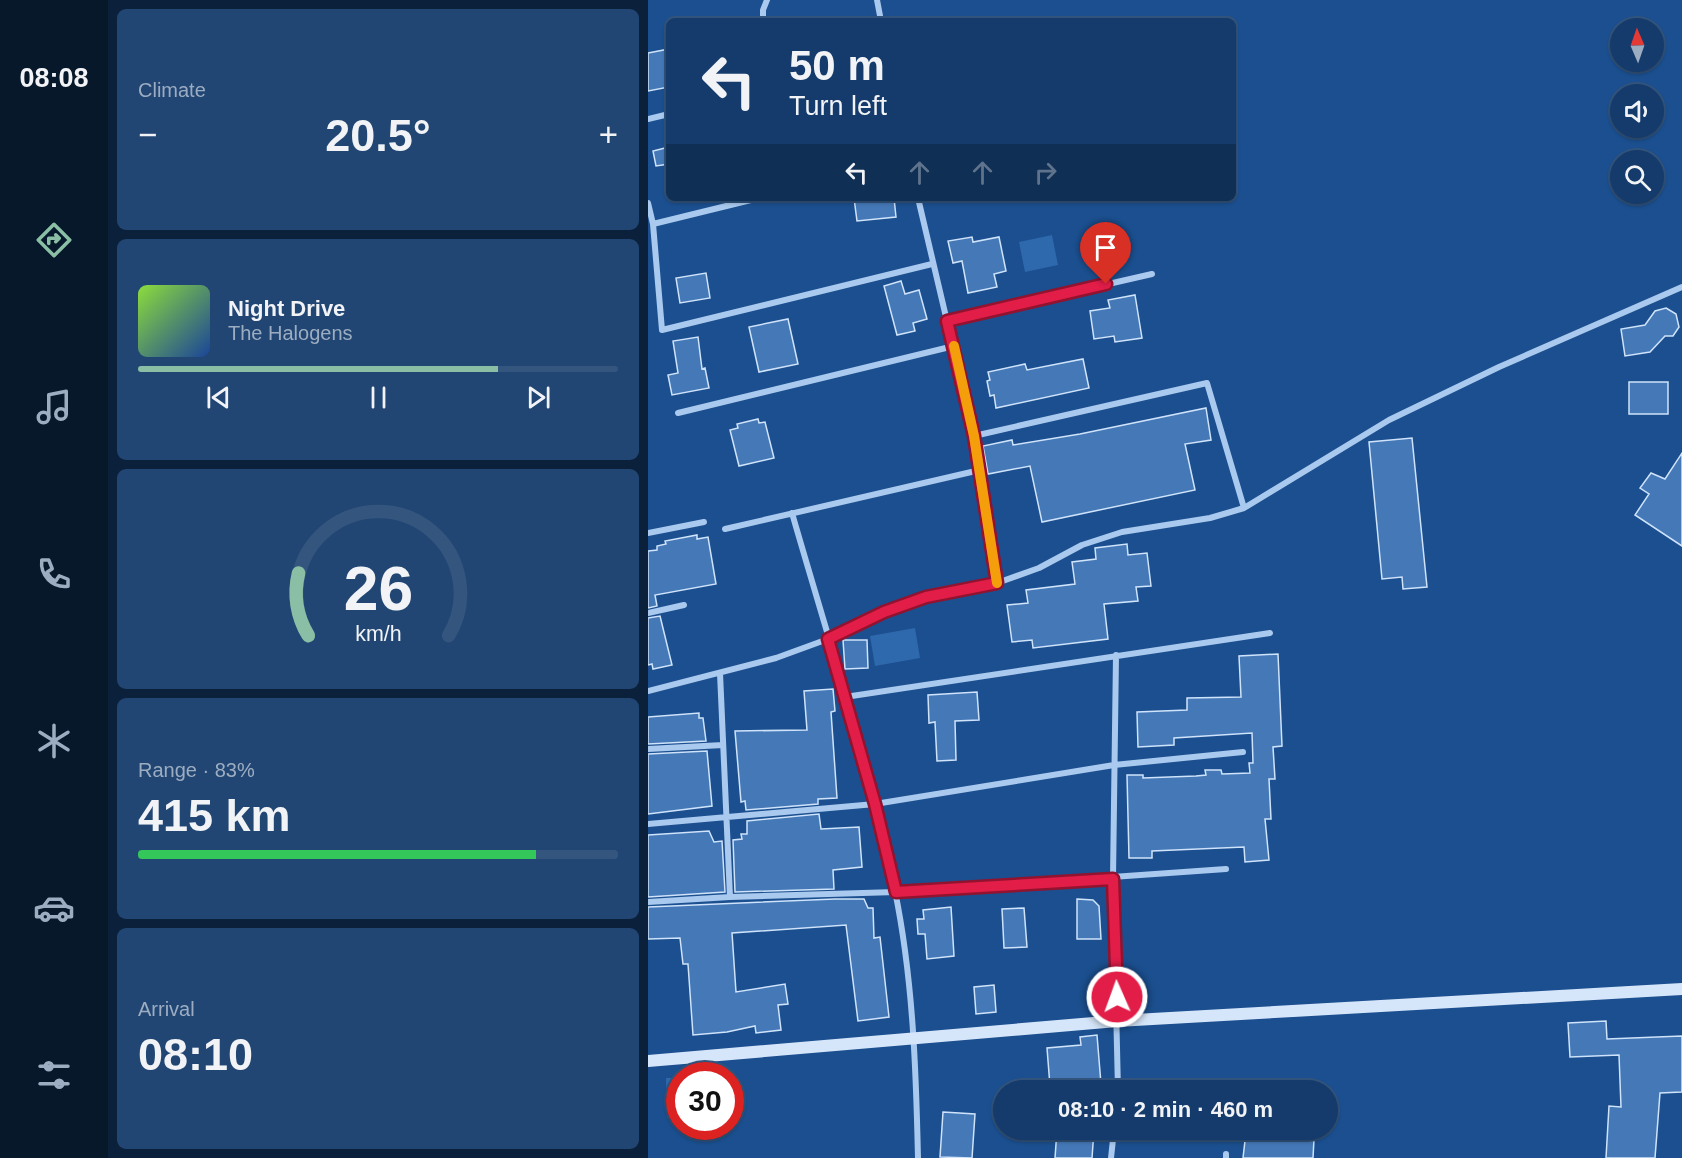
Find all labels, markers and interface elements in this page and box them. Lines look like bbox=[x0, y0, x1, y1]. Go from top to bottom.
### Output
north arrow bbox=[1610, 18, 1664, 72]
map controls bbox=[1610, 18, 1664, 204]
icon: left bbox=[690, 42, 768, 120]
text: 50 m bbox=[789, 42, 885, 89]
text: 08:08 bbox=[19, 63, 89, 93]
text: Climate bbox=[138, 79, 206, 101]
button: sound bbox=[1610, 84, 1664, 138]
text: Turn left bbox=[789, 91, 887, 121]
text: 20.5° bbox=[325, 110, 431, 161]
text: − bbox=[138, 116, 157, 153]
text: + bbox=[599, 116, 618, 153]
button: search bbox=[1610, 150, 1664, 204]
icon: left bbox=[840, 156, 873, 189]
icon: ahead bbox=[903, 156, 936, 189]
icon: ahead bbox=[966, 156, 999, 189]
icon: right bbox=[1029, 156, 1062, 189]
icon: directions bbox=[33, 219, 75, 261]
pin bbox=[1080, 222, 1131, 284]
icon: arrive bbox=[1089, 231, 1122, 264]
text: Night Drive bbox=[228, 296, 345, 321]
text: The Halogens bbox=[228, 322, 353, 344]
icon: previous bbox=[202, 381, 235, 414]
icon: pause bbox=[362, 381, 395, 414]
icon: next bbox=[522, 381, 555, 414]
icon: music bbox=[33, 386, 75, 428]
icon: phone bbox=[33, 553, 75, 595]
text: 26 bbox=[343, 554, 413, 623]
text: km/h bbox=[355, 622, 401, 646]
icon: climate bbox=[33, 720, 75, 762]
text: Range · 83% bbox=[138, 759, 255, 781]
text: 415 km bbox=[138, 790, 291, 841]
icon: car bbox=[33, 887, 75, 929]
position arrow bbox=[1085, 965, 1149, 1029]
text: Arrival bbox=[138, 998, 195, 1020]
text: 08:10 bbox=[138, 1029, 253, 1080]
icon: filters bbox=[33, 1054, 75, 1096]
speed limit sign: 30 bbox=[666, 1062, 744, 1140]
text: 08:10 · 2 min · 460 m bbox=[1058, 1097, 1273, 1122]

